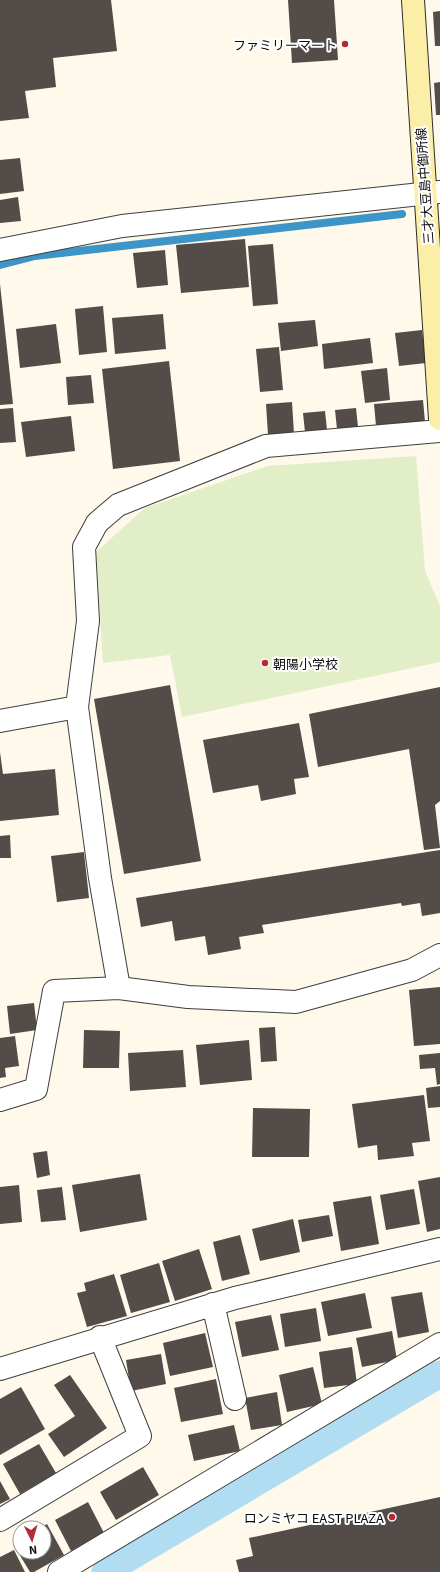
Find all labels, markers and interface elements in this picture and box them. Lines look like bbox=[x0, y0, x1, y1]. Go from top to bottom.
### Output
place label: ファミリーマート bbox=[233, 35, 337, 54]
marker: ファミリーマート bbox=[340, 39, 350, 49]
street label: 三才大豆島中御所線 bbox=[410, 127, 438, 245]
place label: 朝陽小学校 bbox=[273, 654, 338, 673]
marker: 朝陽小学校 bbox=[260, 658, 270, 668]
place label: ロンミヤコ EAST PLAZA bbox=[244, 1508, 384, 1527]
marker: ロンミヤコ EAST PLAZA bbox=[387, 1512, 397, 1522]
north arrow bbox=[12, 1520, 52, 1560]
text: N bbox=[28, 1543, 38, 1559]

